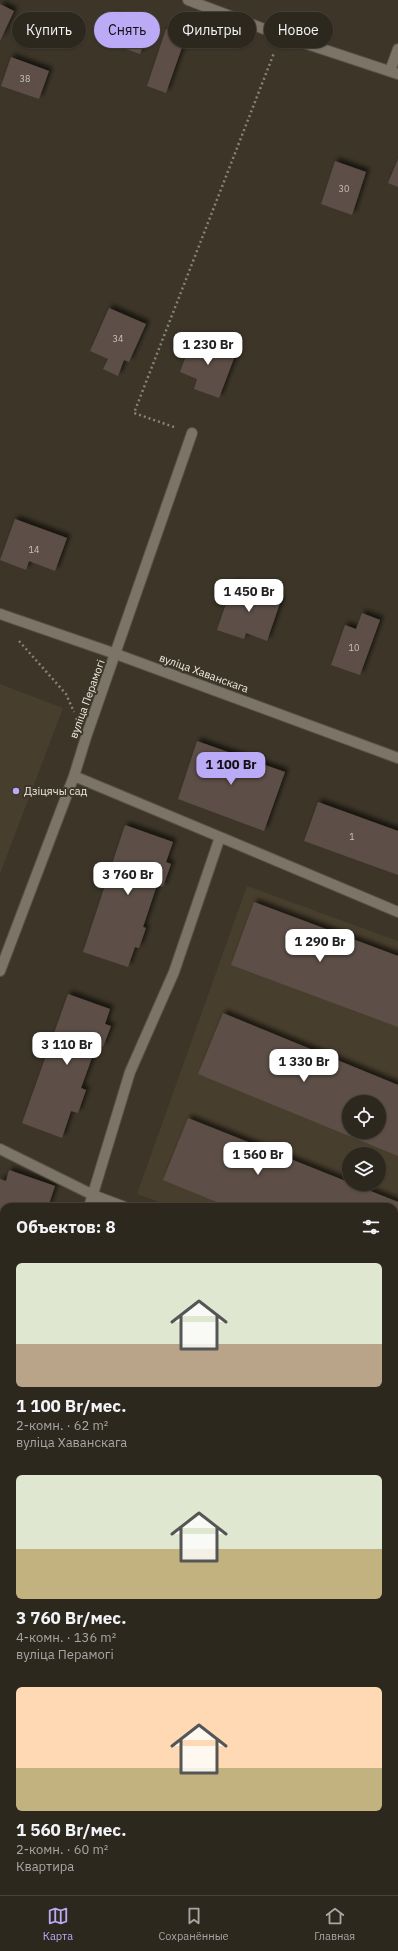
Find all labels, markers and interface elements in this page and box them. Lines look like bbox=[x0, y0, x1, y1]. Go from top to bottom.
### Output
chip: Купить bbox=[12, 12, 86, 48]
chip: Снять bbox=[94, 12, 160, 48]
chip: Фильтры bbox=[168, 12, 256, 48]
chip: Новое bbox=[264, 12, 333, 48]
house number: 38 bbox=[20, 73, 30, 84]
house number: 30 bbox=[339, 183, 349, 194]
pin: 1 230 Br bbox=[167, 332, 249, 366]
house number: 34 bbox=[113, 333, 123, 344]
text: 1 230 Br bbox=[182, 336, 234, 353]
house number: 14 bbox=[29, 544, 39, 555]
pin: 1 450 Br bbox=[208, 579, 290, 613]
text: 1 450 Br bbox=[223, 583, 275, 600]
house number: 10 bbox=[349, 642, 359, 653]
street label: вуліца Хаванскага bbox=[157, 650, 251, 696]
street label: вуліца Перамогі bbox=[66, 658, 108, 740]
pin: 1 100 Br bbox=[190, 752, 272, 786]
text: 1 100 Br bbox=[205, 756, 257, 773]
place label: Дзіцячы сад bbox=[24, 784, 88, 798]
marker: Дзіцячы сад bbox=[11, 786, 21, 796]
house number: 1 bbox=[349, 831, 355, 842]
pin: 3 760 Br bbox=[87, 862, 169, 896]
text: 3 760 Br bbox=[102, 866, 154, 883]
pin: 1 290 Br bbox=[279, 929, 361, 963]
text: 1 290 Br bbox=[294, 933, 346, 950]
pin: 3 110 Br bbox=[26, 1032, 108, 1066]
text: 3 110 Br bbox=[41, 1036, 93, 1053]
pin: 1 330 Br bbox=[263, 1049, 345, 1083]
text: 1 330 Br bbox=[278, 1053, 330, 1070]
map controls bbox=[342, 1095, 386, 1191]
button: locate bbox=[342, 1095, 386, 1139]
pin: 1 560 Br bbox=[217, 1142, 299, 1176]
text: 1 560 Br bbox=[232, 1146, 284, 1163]
button: layers bbox=[342, 1147, 386, 1191]
text: Объектов: 8 bbox=[16, 1216, 116, 1238]
icon: filters bbox=[360, 1216, 382, 1238]
icon: home bbox=[163, 1289, 235, 1361]
text: 1 100 Br/мес. bbox=[16, 1395, 126, 1417]
text: 2-комн. · 62 m² bbox=[16, 1417, 108, 1434]
text: вуліца Хаванскага bbox=[16, 1434, 127, 1451]
icon: home bbox=[163, 1501, 235, 1573]
text: 3 760 Br/мес. bbox=[16, 1607, 126, 1629]
text: 4-комн. · 136 m² bbox=[16, 1629, 116, 1646]
text: вуліца Перамогі bbox=[16, 1646, 114, 1663]
icon: home bbox=[163, 1713, 235, 1785]
text: 1 560 Br/мес. bbox=[16, 1819, 126, 1841]
text: 2-комн. · 60 m² bbox=[16, 1841, 108, 1858]
text: Квартира bbox=[16, 1858, 74, 1875]
tab: Карта bbox=[43, 1905, 73, 1943]
tab: Сохранённые bbox=[159, 1905, 229, 1943]
tab: Главная bbox=[314, 1905, 355, 1943]

